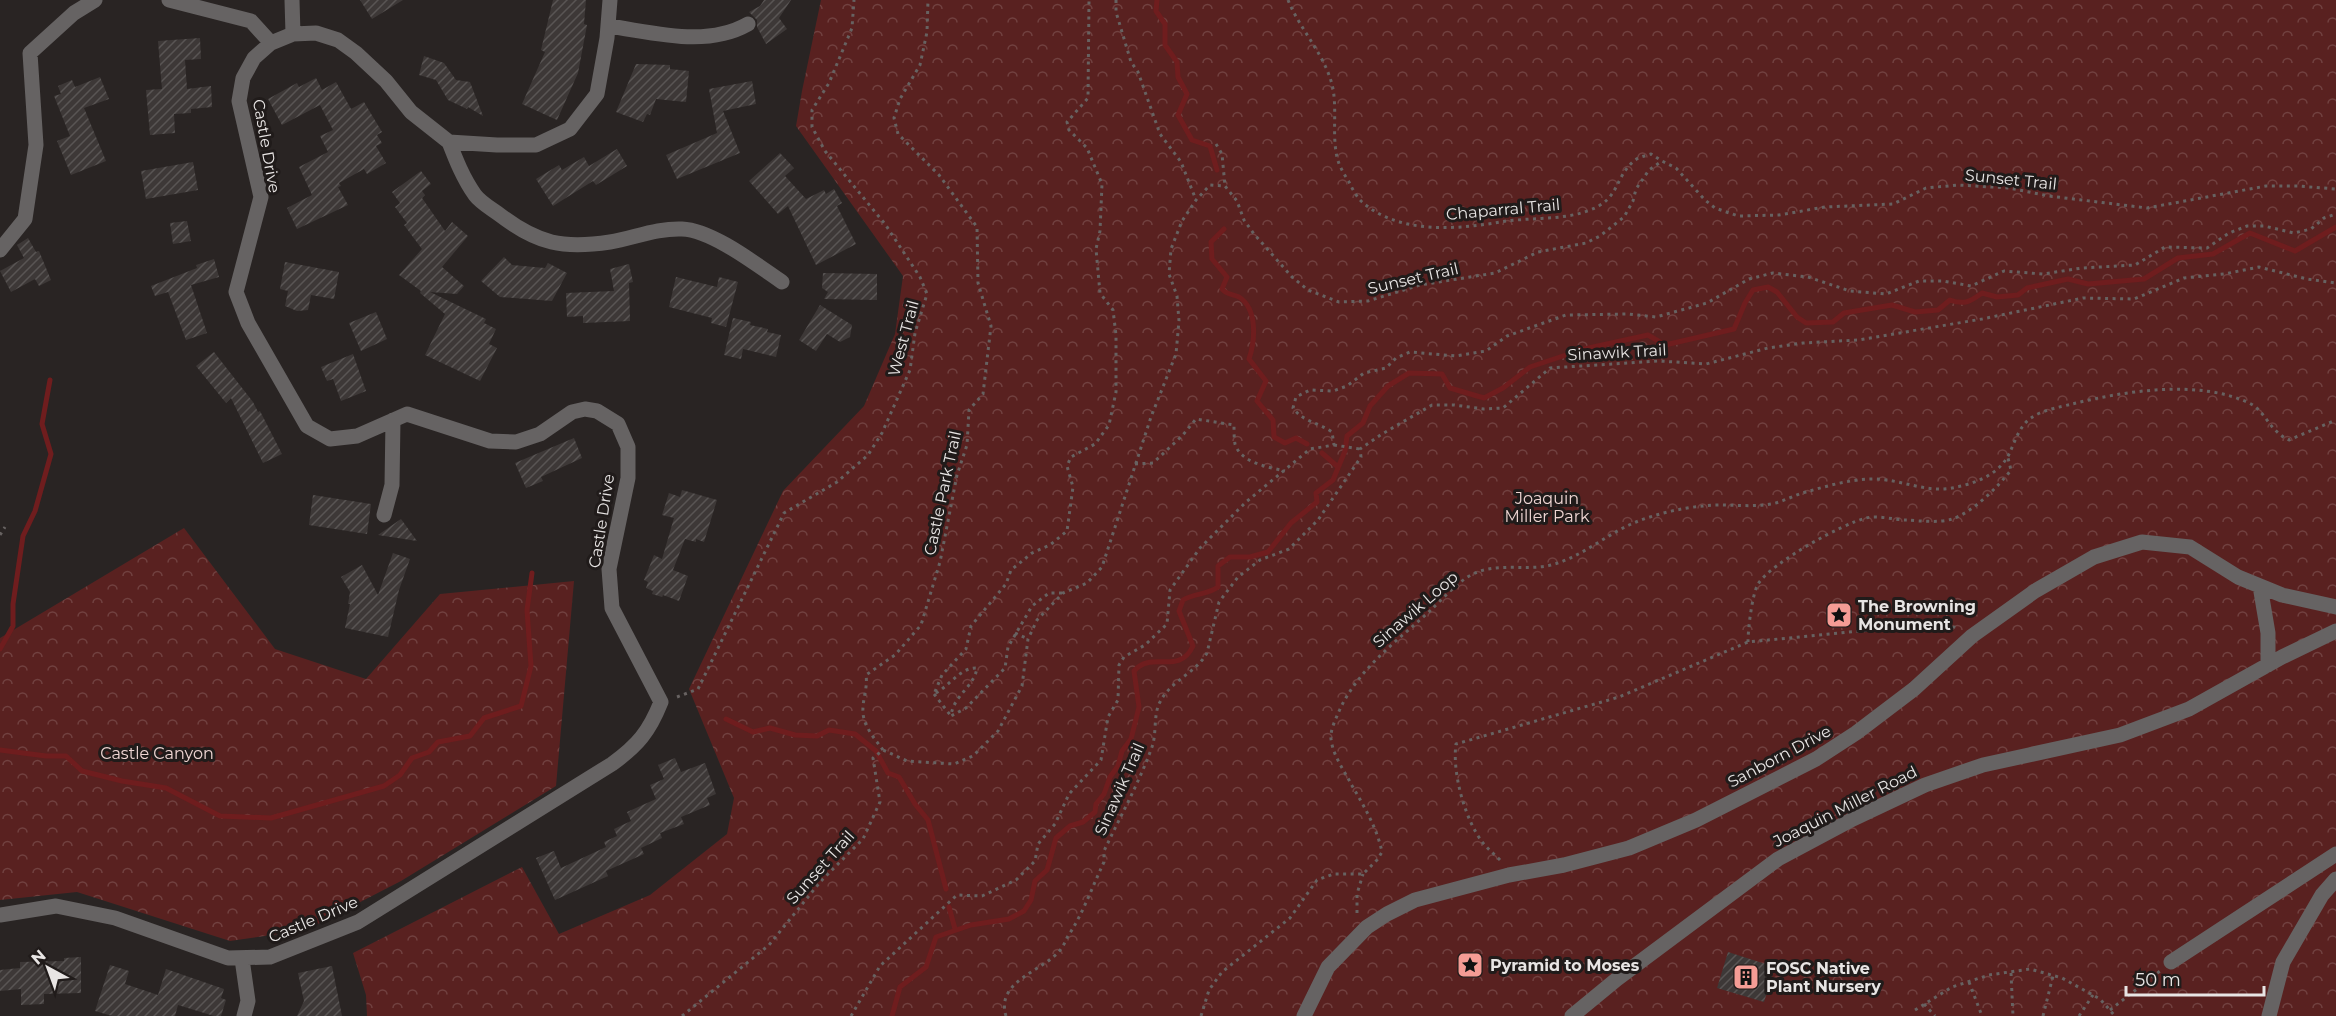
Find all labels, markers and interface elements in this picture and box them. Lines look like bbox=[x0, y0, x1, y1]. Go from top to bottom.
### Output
street label: Castle Drive bbox=[249, 98, 284, 195]
street label: Sunset Trail bbox=[1964, 165, 2058, 194]
street label: Chaparral Trail bbox=[1445, 195, 1561, 224]
street label: Sunset Trail bbox=[1366, 259, 1460, 298]
street label: West Trail bbox=[884, 298, 923, 378]
street label: Sinawik Trail bbox=[1567, 340, 1667, 365]
street label: Castle Park Trail bbox=[920, 429, 965, 557]
street label: Castle Drive bbox=[585, 473, 618, 570]
park label: Joaquin Miller Park bbox=[1504, 489, 1590, 526]
street label: Sinawik Loop bbox=[1369, 567, 1462, 652]
place label: The Browning Monument bbox=[1858, 597, 1976, 634]
place icon: The Browning Monument bbox=[1824, 600, 1854, 630]
street label: Sanborn Drive bbox=[1724, 721, 1834, 792]
street label: Sinawik Trail bbox=[1091, 740, 1148, 838]
park label: Castle Canyon bbox=[100, 744, 214, 763]
street label: Joaquin Miller Road bbox=[1769, 762, 1920, 851]
street label: Sunset Trail bbox=[782, 827, 858, 908]
street label: Castle Drive bbox=[266, 892, 361, 947]
north arrow bbox=[18, 938, 78, 998]
text: N bbox=[27, 946, 50, 968]
place icon: Pyramid to Moses bbox=[1455, 950, 1485, 980]
place label: Pyramid to Moses bbox=[1490, 956, 1640, 975]
place label: FOSC Native Plant Nursery bbox=[1766, 959, 1881, 996]
scale bar bbox=[2126, 959, 2264, 997]
building icon: FOSC Native Plant Nursery bbox=[1731, 962, 1761, 992]
text: 50 m bbox=[2135, 969, 2181, 991]

